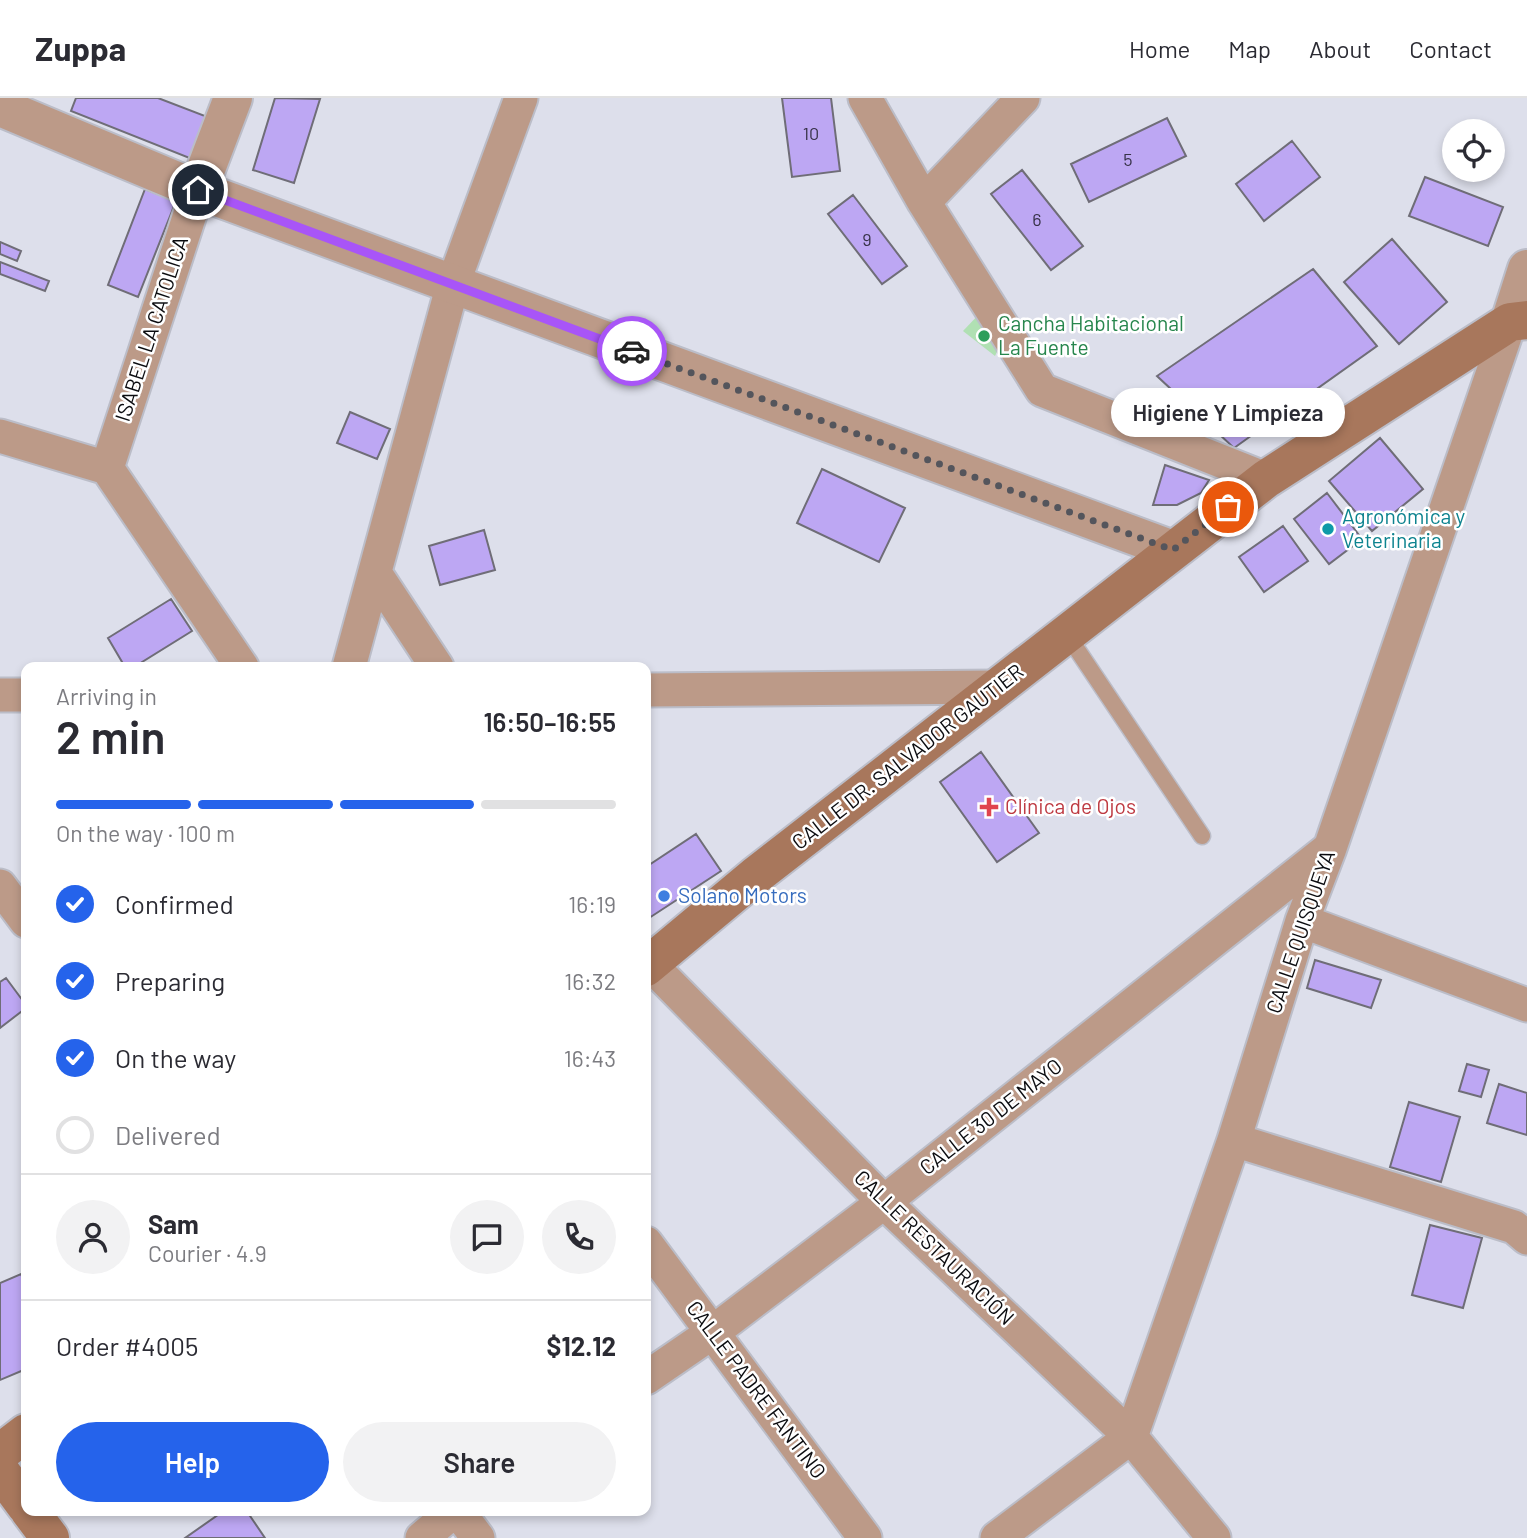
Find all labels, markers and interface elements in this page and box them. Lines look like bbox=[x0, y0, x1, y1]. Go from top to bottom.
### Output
text: Zuppa bbox=[35, 28, 126, 68]
text: Home bbox=[1129, 34, 1190, 63]
text: Map bbox=[1228, 34, 1271, 63]
text: About bbox=[1309, 34, 1371, 63]
text: Contact bbox=[1409, 34, 1492, 63]
map controls bbox=[1442, 119, 1505, 182]
button: locate bbox=[1442, 119, 1505, 182]
house number: 10 bbox=[803, 122, 819, 144]
house number: 5 bbox=[1123, 148, 1133, 170]
pin bbox=[168, 160, 228, 220]
icon: home bbox=[179, 171, 217, 209]
house number: 6 bbox=[1032, 208, 1042, 230]
house number: 9 bbox=[862, 228, 872, 250]
street label: ISABEL LA CATOLICA bbox=[109, 233, 192, 424]
place label: Cancha Habitacional La Fuente bbox=[998, 310, 1184, 359]
courier bbox=[597, 316, 667, 386]
marker: Cancha Habitacional La Fuente bbox=[976, 328, 992, 344]
icon: car bbox=[613, 332, 651, 370]
callout: Higiene Y Limpieza bbox=[1111, 388, 1345, 437]
text: Higiene Y Limpieza bbox=[1132, 398, 1324, 426]
pin bbox=[1198, 477, 1258, 537]
icon: bag bbox=[1209, 488, 1247, 526]
place label: Agronómica y Veterinaria bbox=[1342, 503, 1466, 552]
marker: Agronómica y Veterinaria bbox=[1320, 521, 1336, 537]
street label: CALLE DR. SALVADOR GAUTIER bbox=[786, 658, 1028, 854]
text: Arriving in bbox=[56, 682, 157, 710]
text: 16:50–16:55 bbox=[483, 706, 616, 737]
text: 2 min bbox=[56, 708, 165, 763]
place label: Clínica de Ojos bbox=[1005, 793, 1136, 818]
marker: Clínica de Ojos bbox=[979, 797, 999, 817]
text: On the way · 100 m bbox=[56, 819, 235, 847]
street label: CALLE QUISQUEYA bbox=[1260, 846, 1339, 1016]
place label: Solano Motors bbox=[678, 882, 807, 907]
icon: check bbox=[56, 885, 94, 923]
text: Confirmed bbox=[115, 888, 234, 919]
marker: Solano Motors bbox=[656, 888, 672, 904]
text: 16:19 bbox=[568, 890, 616, 918]
icon: check bbox=[56, 962, 94, 1000]
text: Preparing bbox=[115, 965, 225, 996]
text: 16:32 bbox=[564, 967, 616, 995]
icon: check bbox=[56, 1039, 94, 1077]
text: On the way bbox=[115, 1042, 236, 1073]
text: 16:43 bbox=[564, 1044, 616, 1072]
street label: CALLE 30 DE MAYO bbox=[914, 1053, 1066, 1179]
text: Delivered bbox=[115, 1119, 221, 1150]
street label: CALLE RESTAURACIÓN bbox=[850, 1164, 1020, 1330]
button: person bbox=[56, 1200, 130, 1274]
button: chat bbox=[450, 1200, 524, 1274]
button: phone bbox=[542, 1200, 616, 1274]
text: Sam bbox=[148, 1208, 199, 1239]
text: Courier · 4.9 bbox=[148, 1239, 267, 1267]
street label: CALLE PADRE FANTINO bbox=[682, 1295, 832, 1483]
text: Order #4005 bbox=[56, 1330, 198, 1361]
text: $12.12 bbox=[547, 1330, 616, 1361]
button: Help bbox=[56, 1422, 329, 1502]
button: Share bbox=[343, 1422, 616, 1502]

